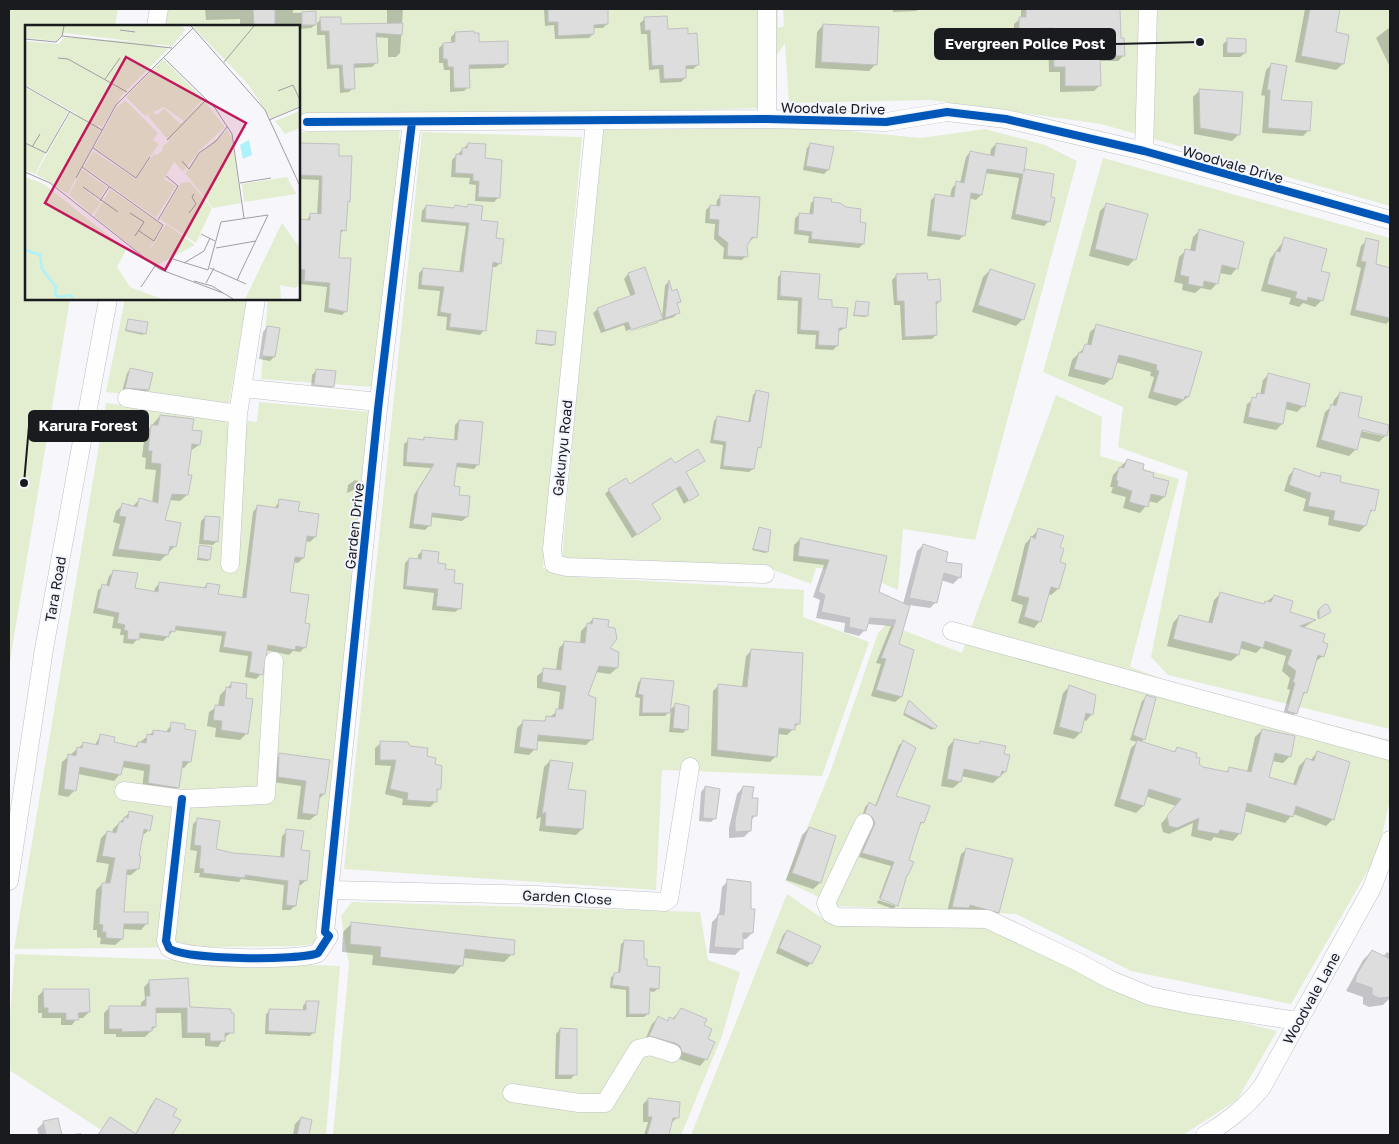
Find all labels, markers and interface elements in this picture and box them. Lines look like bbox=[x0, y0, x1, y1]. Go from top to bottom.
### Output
inset map bbox=[25, 25, 300, 300]
callout: Evergreen Police Post bbox=[935, 29, 1115, 59]
text: Evergreen Police Post bbox=[945, 34, 1105, 52]
street label: Woodvale Drive bbox=[781, 99, 885, 117]
street label: Woodvale Drive bbox=[1181, 141, 1285, 187]
street label: Gakunyu Road bbox=[548, 399, 576, 497]
callout: Karura Forest bbox=[29, 411, 148, 441]
text: Karura Forest bbox=[39, 416, 137, 434]
street label: Garden Drive bbox=[341, 482, 367, 570]
street label: Tara Road bbox=[41, 555, 69, 623]
street label: Garden Close bbox=[522, 886, 612, 908]
street label: Woodvale Lane bbox=[1279, 949, 1343, 1047]

